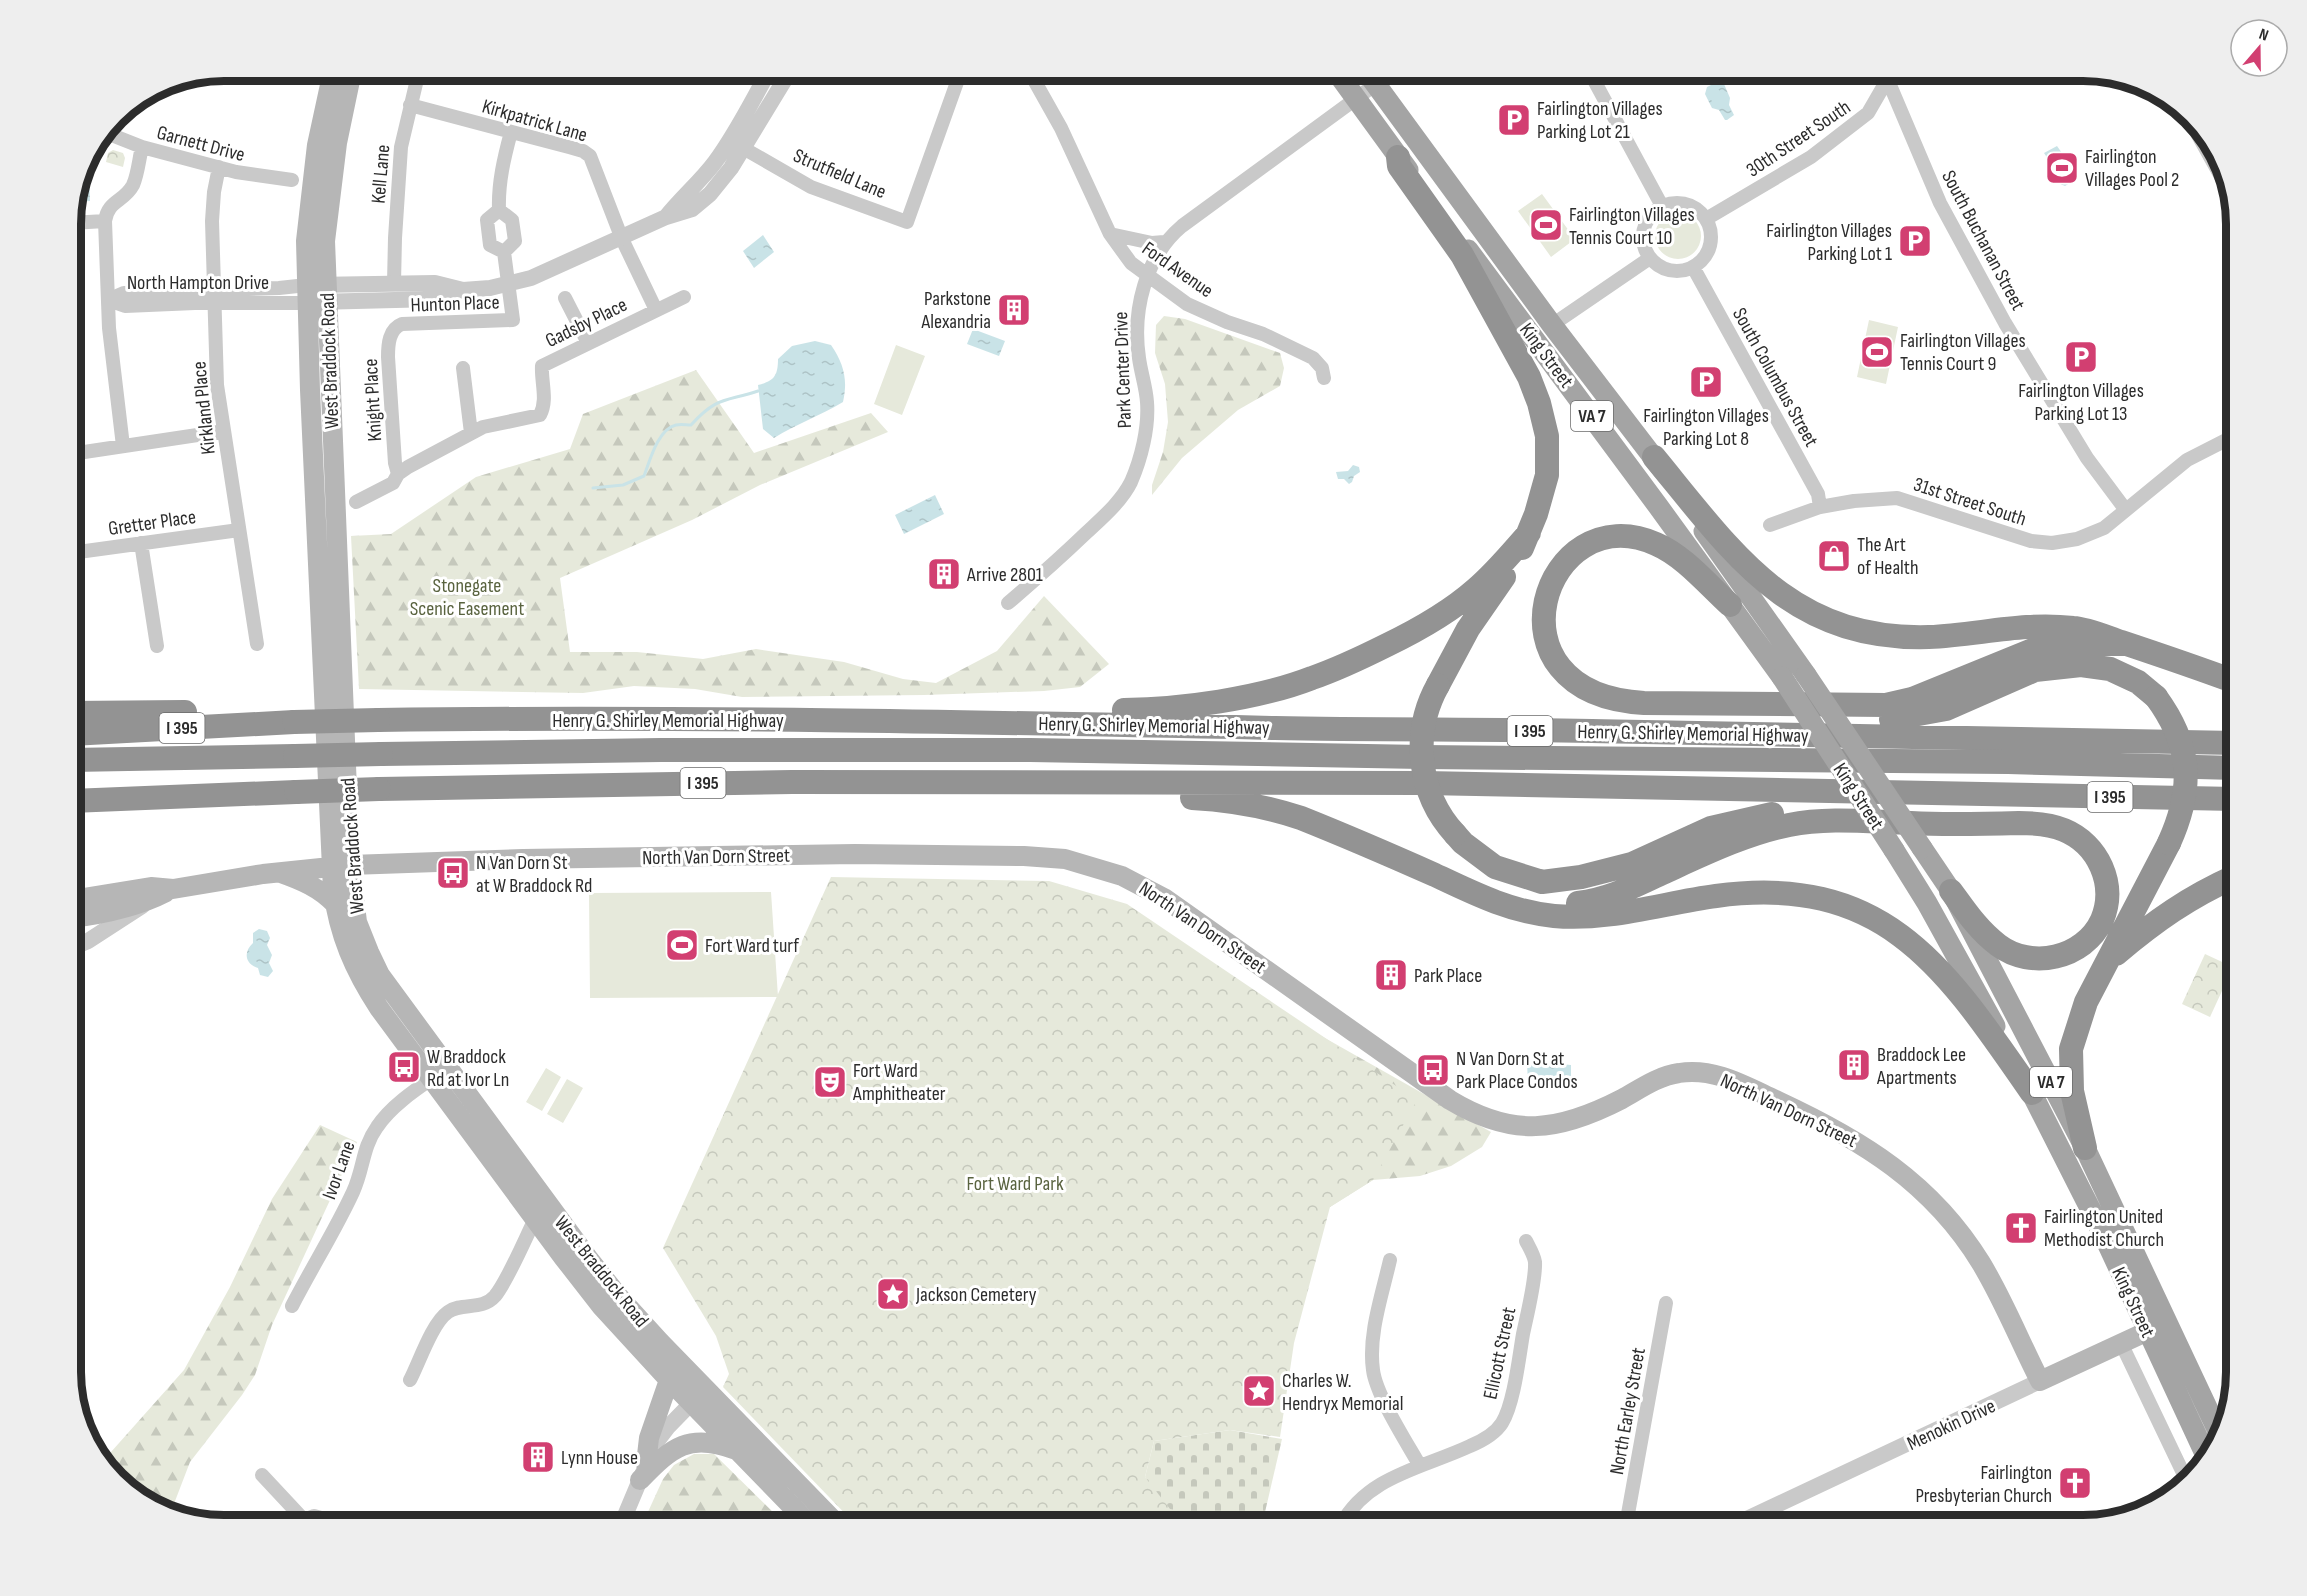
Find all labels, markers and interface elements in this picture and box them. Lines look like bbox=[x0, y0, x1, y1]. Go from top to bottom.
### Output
north arrow bbox=[2229, 18, 2289, 78]
text: N bbox=[2256, 25, 2271, 46]
street label: Kirkpatrick Lane bbox=[479, 95, 590, 147]
street label: 30th Street South bbox=[1742, 95, 1855, 182]
place label: Fairlington Villages Parking Lot 21 bbox=[1537, 97, 1663, 144]
parking icon: Fairlington Villages Parking Lot 21 bbox=[1496, 102, 1532, 138]
street label: Garnett Drive bbox=[154, 121, 247, 167]
street label: Kell Lane bbox=[366, 144, 396, 205]
street label: Strutfield Lane bbox=[790, 144, 890, 204]
place label: Fairlington Villages Pool 2 bbox=[2085, 145, 2179, 192]
sports icon: Fairlington Villages Pool 2 bbox=[2044, 150, 2080, 186]
street label: South Buchanan Street bbox=[1936, 167, 2030, 314]
place label: Fairlington Villages Tennis Court 10 bbox=[1569, 203, 1695, 250]
sports icon: Fairlington Villages Tennis Court 10 bbox=[1528, 207, 1564, 243]
place label: Fairlington Villages Parking Lot 1 bbox=[1766, 219, 1892, 266]
parking icon: Fairlington Villages Parking Lot 1 bbox=[1897, 223, 1933, 259]
street label: Ford Avenue bbox=[1137, 237, 1218, 303]
street label: North Hampton Drive bbox=[127, 271, 269, 295]
place label: Parkstone Alexandria bbox=[921, 287, 991, 334]
street label: Hunton Place bbox=[410, 290, 500, 318]
street label: West Braddock Road bbox=[316, 292, 344, 430]
building icon: Parkstone Alexandria bbox=[996, 292, 1032, 328]
street label: Gadsby Place bbox=[542, 293, 631, 353]
street label: South Columbus Street bbox=[1727, 304, 1823, 451]
street label: Park Center Drive bbox=[1109, 311, 1137, 429]
street label: King Street bbox=[1514, 319, 1578, 393]
place label: Fairlington Villages Tennis Court 9 bbox=[1900, 329, 2026, 376]
sports icon: Fairlington Villages Tennis Court 9 bbox=[1859, 334, 1895, 370]
parking icon: Fairlington Villages Parking Lot 13 bbox=[2063, 339, 2099, 375]
street label: Knight Place bbox=[359, 358, 387, 442]
street label: Kirkland Place bbox=[187, 360, 221, 456]
parking icon: Fairlington Villages Parking Lot 8 bbox=[1688, 364, 1724, 400]
place label: Fairlington Villages Parking Lot 13 bbox=[2018, 379, 2144, 426]
road number: VA 7 bbox=[1571, 401, 1613, 431]
place label: Fairlington Villages Parking Lot 8 bbox=[1643, 404, 1769, 451]
street label: 31st Street South bbox=[1910, 472, 2029, 531]
street label: Gretter Place bbox=[107, 505, 197, 541]
place label: The Art of Health bbox=[1857, 533, 1918, 580]
shop icon: The Art of Health bbox=[1816, 538, 1852, 574]
building icon: Arrive 2801 bbox=[926, 556, 962, 592]
place label: Arrive 2801 bbox=[966, 563, 1043, 587]
park label: Stonegate Scenic Easement bbox=[410, 574, 524, 621]
street label: Henry G. Shirley Memorial Highway bbox=[552, 709, 784, 733]
street label: Henry G. Shirley Memorial Highway bbox=[1038, 712, 1270, 740]
road number: I 395 bbox=[160, 713, 204, 743]
road number: I 395 bbox=[1508, 716, 1552, 746]
street label: Henry G. Shirley Memorial Highway bbox=[1577, 720, 1809, 748]
street label: King Street bbox=[1828, 759, 1889, 834]
road number: I 395 bbox=[680, 768, 726, 798]
street label: West Braddock Road bbox=[336, 777, 370, 915]
road number: I 395 bbox=[2088, 782, 2132, 812]
street label: North Van Dorn Street bbox=[642, 844, 790, 870]
place label: N Van Dorn St at W Braddock Rd bbox=[476, 851, 592, 898]
bus stop icon: N Van Dorn St at W Braddock Rd bbox=[435, 855, 471, 891]
street label: North Van Dorn Street bbox=[1134, 877, 1270, 979]
sports icon: Fort Ward turf bbox=[664, 927, 700, 963]
place label: Fort Ward turf bbox=[705, 934, 799, 958]
building icon: Park Place bbox=[1373, 957, 1409, 993]
place label: Park Place bbox=[1414, 964, 1482, 988]
place label: Braddock Lee Apartments bbox=[1876, 1043, 1966, 1090]
place label: W Braddock Rd at Ivor Ln bbox=[427, 1045, 509, 1092]
place label: N Van Dorn St at Park Place Condos bbox=[1456, 1047, 1578, 1094]
building icon: Braddock Lee Apartments bbox=[1836, 1047, 1872, 1083]
bus stop icon: W Braddock Rd at Ivor Ln bbox=[386, 1049, 422, 1085]
bus stop icon: N Van Dorn St at Park Place Condos bbox=[1415, 1052, 1451, 1088]
place label: Fort Ward Amphitheater bbox=[852, 1059, 946, 1106]
theatre icon: Fort Ward Amphitheater bbox=[812, 1064, 848, 1100]
road number: VA 7 bbox=[2030, 1067, 2072, 1097]
street label: North Van Dorn Street bbox=[1716, 1069, 1861, 1153]
street label: Ivor Lane bbox=[317, 1138, 361, 1203]
park label: Fort Ward Park bbox=[966, 1172, 1064, 1196]
place label: Fairlington United Methodist Church bbox=[2044, 1205, 2164, 1252]
church icon: Fairlington United Methodist Church bbox=[2003, 1210, 2039, 1246]
street label: West Braddock Road bbox=[549, 1211, 653, 1332]
street label: King Street bbox=[2106, 1263, 2160, 1341]
place icon: Jackson Cemetery bbox=[875, 1276, 911, 1312]
place label: Jackson Cemetery bbox=[915, 1283, 1037, 1307]
street label: Ellicott Street bbox=[1479, 1305, 1521, 1401]
street label: North Earley Street bbox=[1605, 1346, 1651, 1476]
place label: Charles W. Hendryx Memorial bbox=[1282, 1369, 1403, 1416]
place icon: Charles W. Hendryx Memorial bbox=[1241, 1373, 1277, 1409]
street label: Menokin Drive bbox=[1903, 1394, 1999, 1456]
building icon: Lynn House bbox=[520, 1439, 556, 1475]
place label: Lynn House bbox=[561, 1446, 638, 1470]
place label: Fairlington Presbyterian Church bbox=[1915, 1461, 2052, 1508]
church icon: Fairlington Presbyterian Church bbox=[2057, 1465, 2093, 1501]

